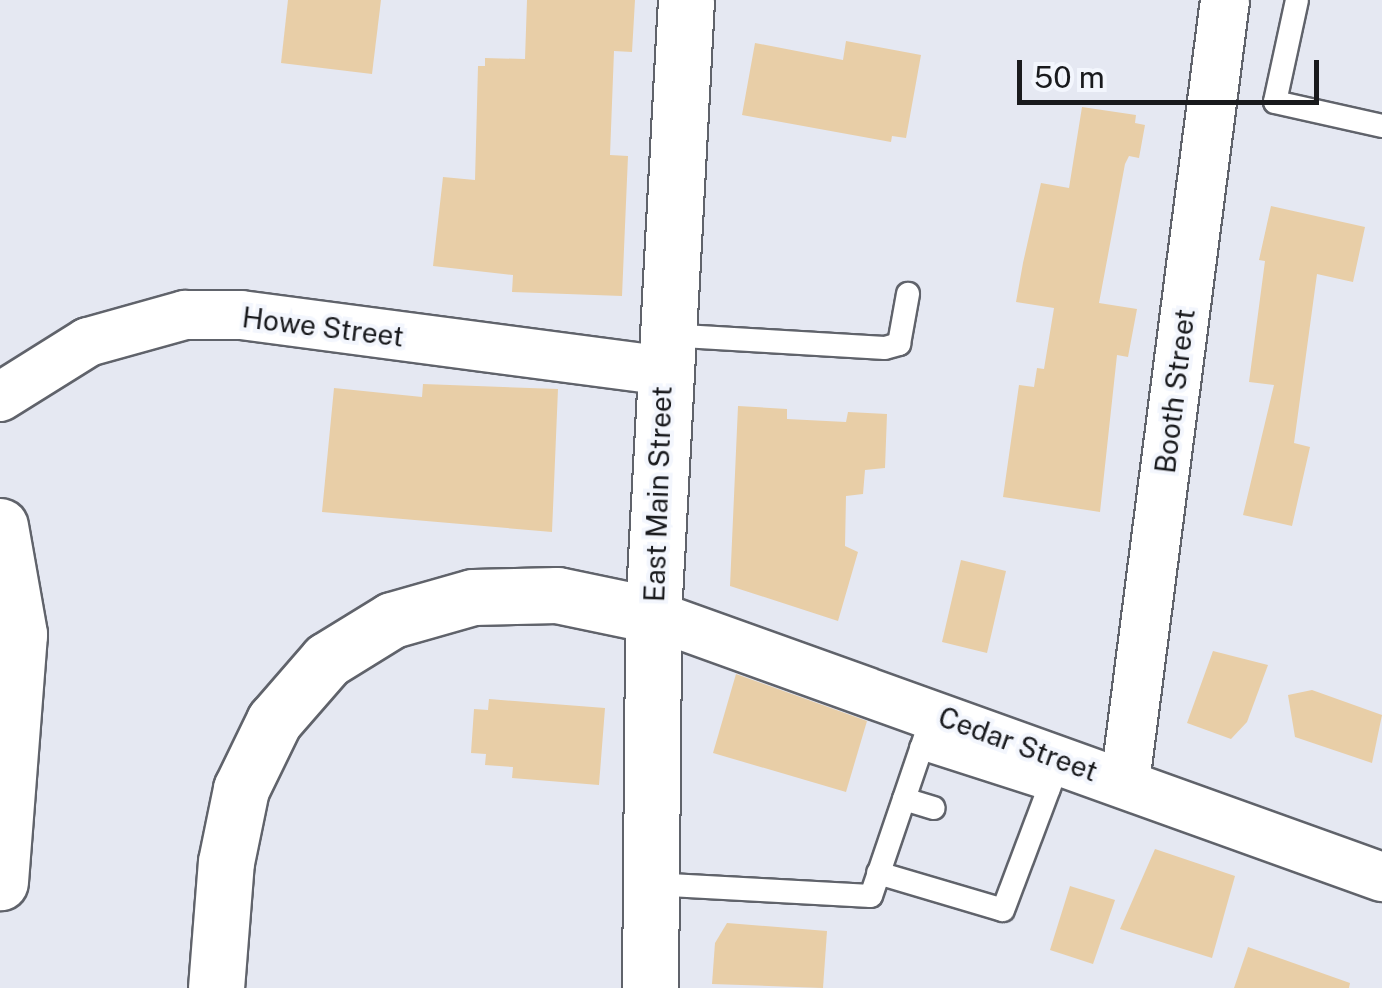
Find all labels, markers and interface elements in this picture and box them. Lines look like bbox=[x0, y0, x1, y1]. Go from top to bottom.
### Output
scale bar bbox=[1022, 40, 1324, 102]
text: 50 m bbox=[1034, 59, 1105, 95]
street label: Howe Street bbox=[240, 300, 406, 354]
street label: Booth Street bbox=[1148, 307, 1202, 475]
street label: East Main Street bbox=[637, 385, 679, 603]
street label: Cedar Street bbox=[934, 700, 1102, 788]

